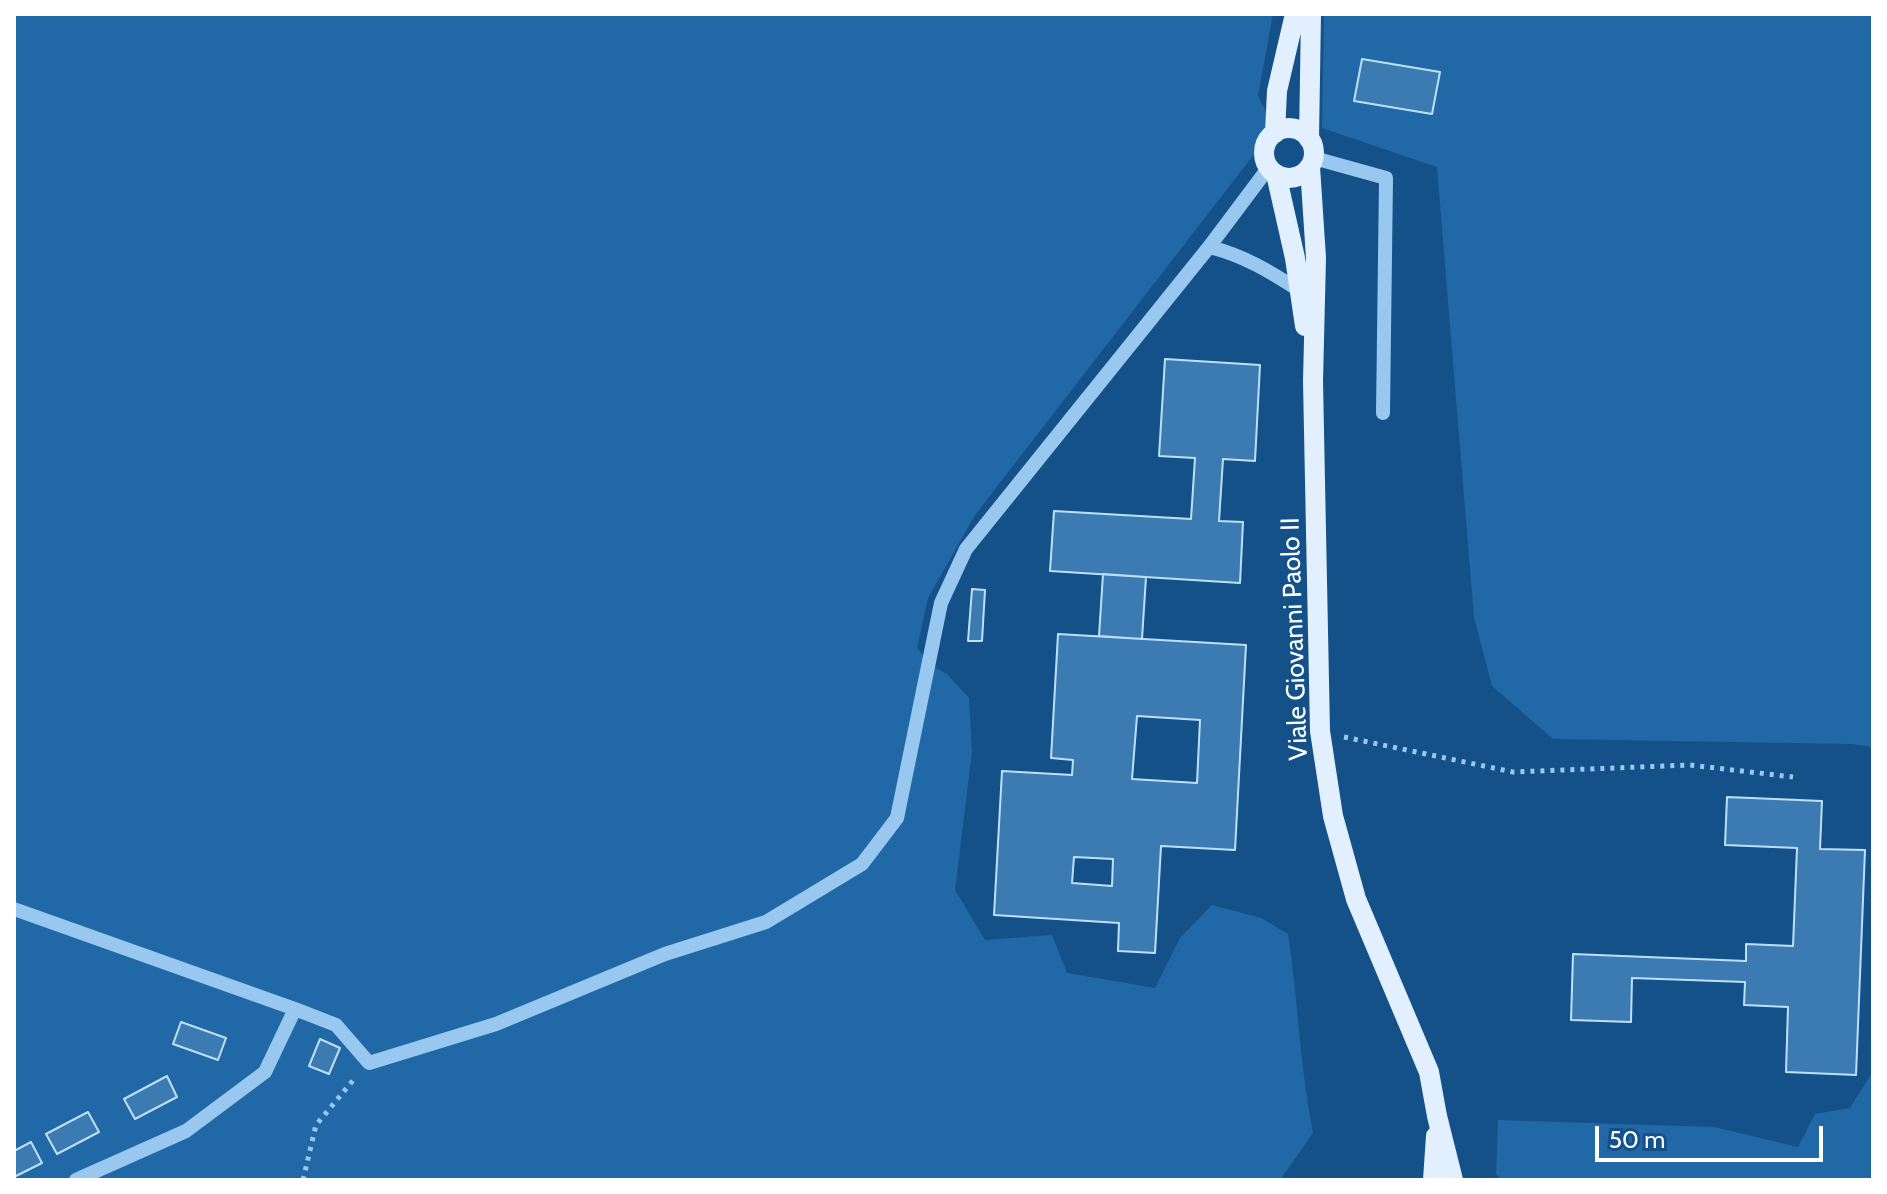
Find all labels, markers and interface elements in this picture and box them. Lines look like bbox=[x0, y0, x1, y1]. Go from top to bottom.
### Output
street label: Viale Giovanni Paolo II bbox=[1275, 517, 1315, 761]
scale bar bbox=[1599, 1110, 1827, 1160]
text: 50 m bbox=[1609, 1125, 1665, 1154]

